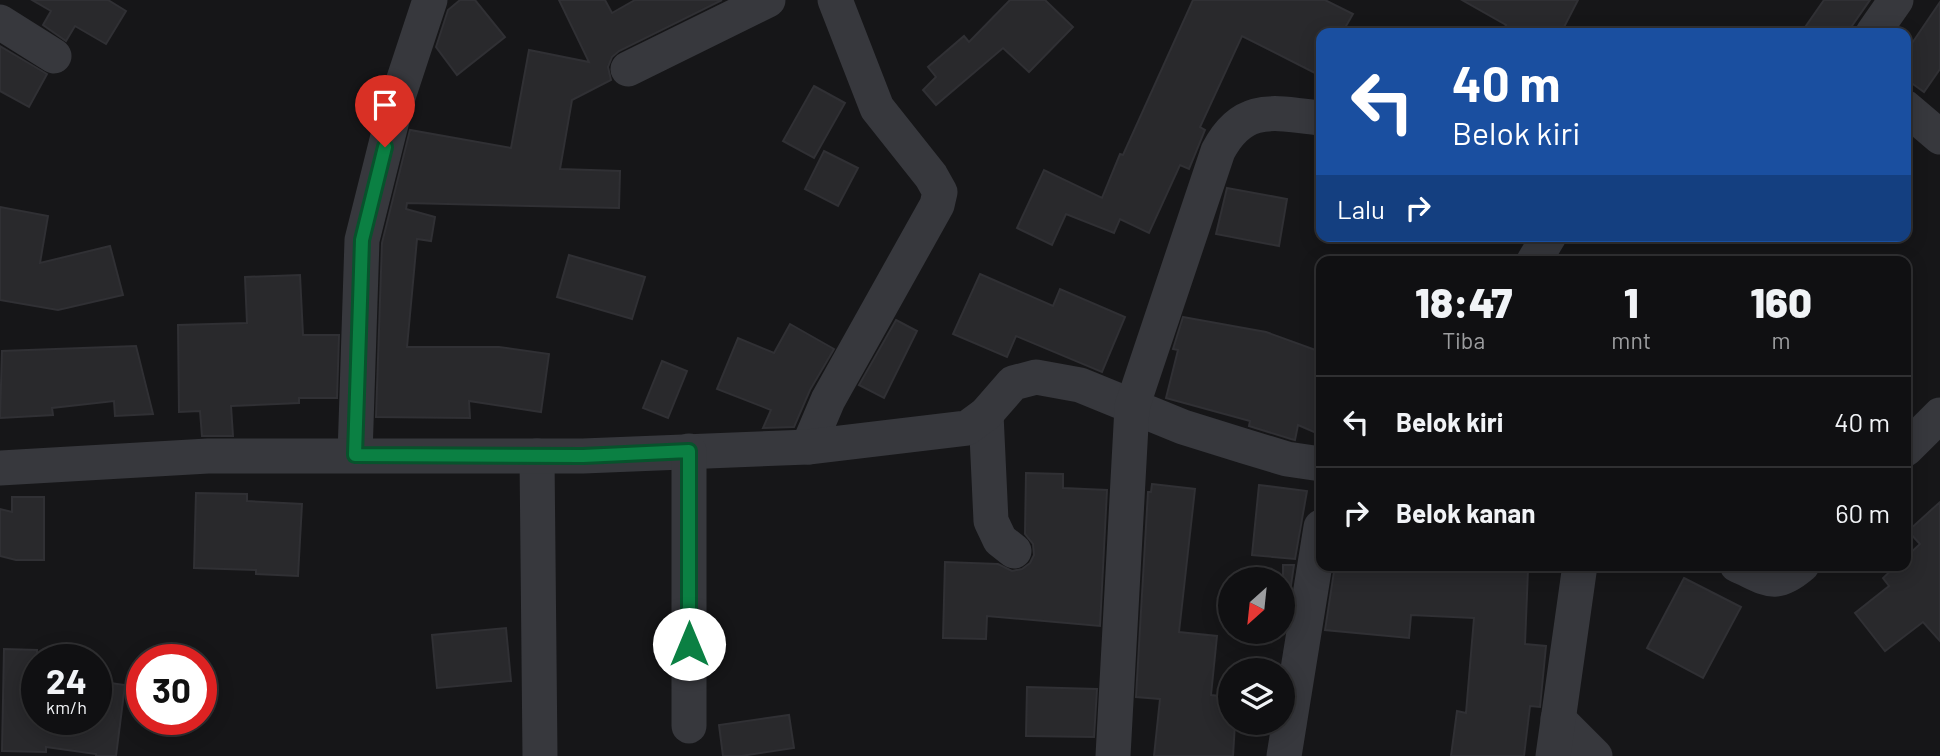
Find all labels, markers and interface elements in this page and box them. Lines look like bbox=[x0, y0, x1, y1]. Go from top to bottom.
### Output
text: 40 m bbox=[1452, 53, 1560, 112]
icon: left bbox=[1337, 56, 1428, 147]
pin bbox=[355, 75, 415, 147]
icon: arrive bbox=[366, 86, 404, 124]
text: Belok kiri bbox=[1452, 113, 1580, 151]
icon: right bbox=[1399, 189, 1437, 227]
text: Lalu bbox=[1337, 193, 1385, 224]
text: 18:47 bbox=[1415, 276, 1512, 326]
text: 1 bbox=[1624, 276, 1639, 326]
text: 160 bbox=[1750, 276, 1812, 326]
text: Tiba bbox=[1442, 326, 1485, 354]
text: mnt bbox=[1611, 326, 1651, 354]
text: m bbox=[1772, 326, 1791, 354]
icon: left bbox=[1337, 403, 1375, 441]
text: Belok kiri bbox=[1396, 406, 1503, 437]
text: 40 m bbox=[1834, 406, 1890, 437]
icon: right bbox=[1337, 494, 1375, 532]
text: Belok kanan bbox=[1396, 497, 1535, 528]
text: 60 m bbox=[1835, 497, 1890, 528]
north arrow bbox=[1218, 567, 1295, 644]
map controls bbox=[1218, 567, 1295, 735]
position arrow bbox=[652, 607, 726, 681]
speed limit sign: 30 bbox=[126, 644, 217, 735]
button: layers bbox=[1218, 658, 1295, 735]
text: 24 bbox=[46, 659, 87, 701]
text: km/h bbox=[46, 696, 87, 718]

